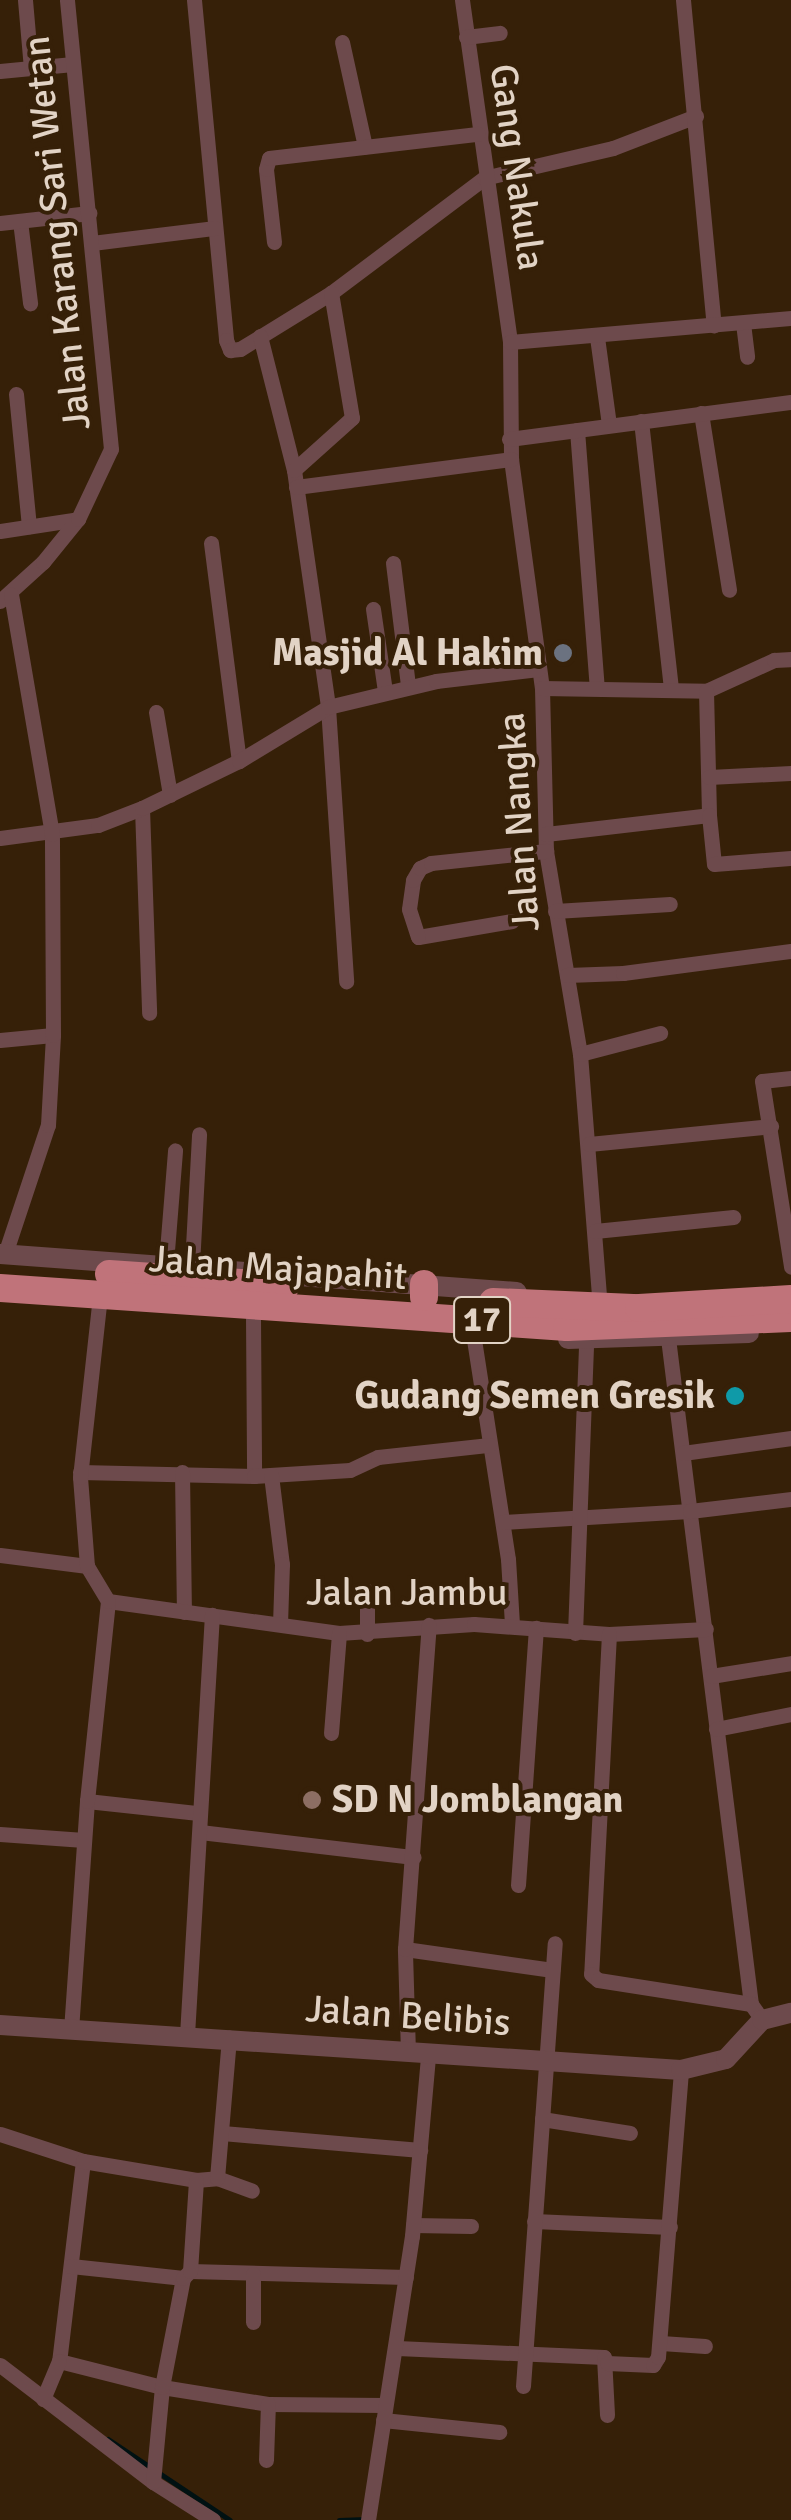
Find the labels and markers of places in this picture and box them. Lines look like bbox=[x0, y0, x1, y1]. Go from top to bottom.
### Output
place label: Masjid Al Hakim bbox=[272, 630, 543, 676]
marker: Masjid Al Hakim bbox=[552, 642, 574, 664]
place label: Gudang Semen Gresik bbox=[355, 1373, 715, 1419]
marker: Gudang Semen Gresik bbox=[724, 1385, 746, 1407]
place label: SD N Jomblangan bbox=[332, 1777, 623, 1823]
marker: SD N Jomblangan bbox=[301, 1789, 323, 1811]

